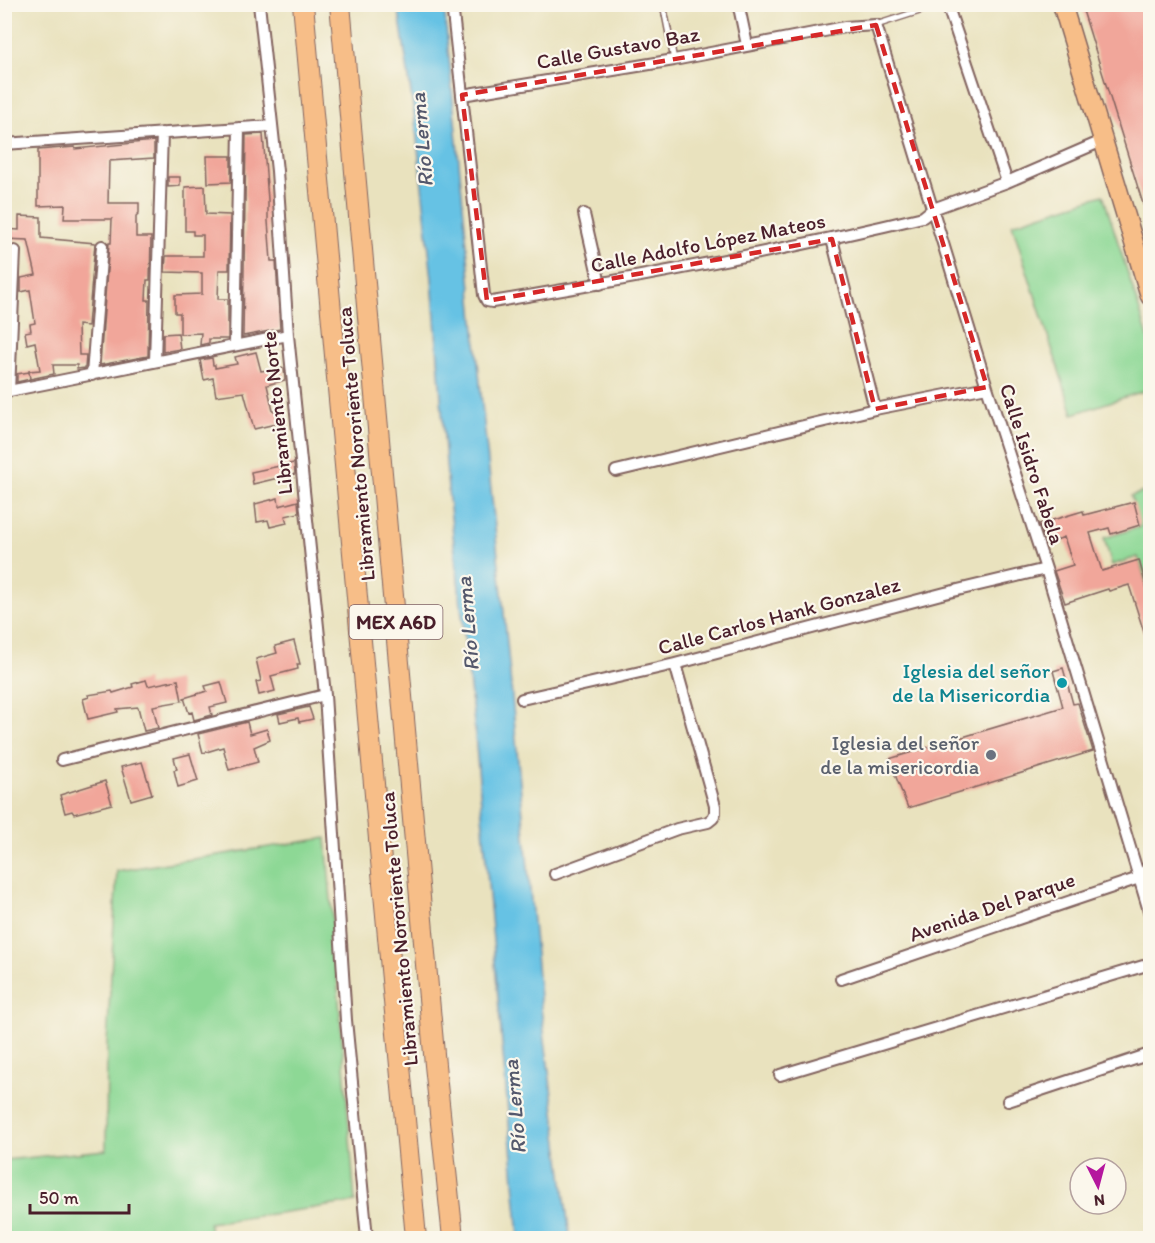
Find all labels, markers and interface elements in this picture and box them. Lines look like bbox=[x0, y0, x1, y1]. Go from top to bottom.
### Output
street label: Calle Gustavo Baz bbox=[535, 21, 701, 74]
water label: Río Lerma bbox=[404, 91, 439, 188]
street label: Calle Adolfo López Mateos bbox=[588, 207, 827, 278]
street label: Libramiento Nororiente Toluca bbox=[331, 306, 380, 582]
street label: Libramiento Norte bbox=[255, 330, 298, 496]
street label: Calle Isidro Fabela bbox=[995, 380, 1070, 548]
street label: Calle Carlos Hank Gonzalez bbox=[655, 571, 903, 660]
water label: Río Lerma bbox=[450, 575, 485, 672]
road number: MEX A6D bbox=[350, 605, 442, 639]
place label: Iglesia del señor de la Misericordia bbox=[892, 658, 1051, 707]
marker: Iglesia del señor de la Misericordia bbox=[1055, 676, 1069, 690]
place label: Iglesia del señor de la misericordia bbox=[820, 730, 980, 779]
marker: Iglesia del señor de la misericordia bbox=[984, 748, 998, 762]
street label: Libramiento Nororiente Toluca bbox=[374, 791, 423, 1067]
street label: Avenida Del Parque bbox=[906, 866, 1078, 947]
water label: Río Lerma bbox=[497, 1058, 532, 1155]
north arrow bbox=[1068, 1156, 1128, 1216]
scale bar bbox=[30, 1177, 129, 1215]
text: 50 m bbox=[39, 1187, 79, 1209]
text: N bbox=[1093, 1190, 1106, 1210]

